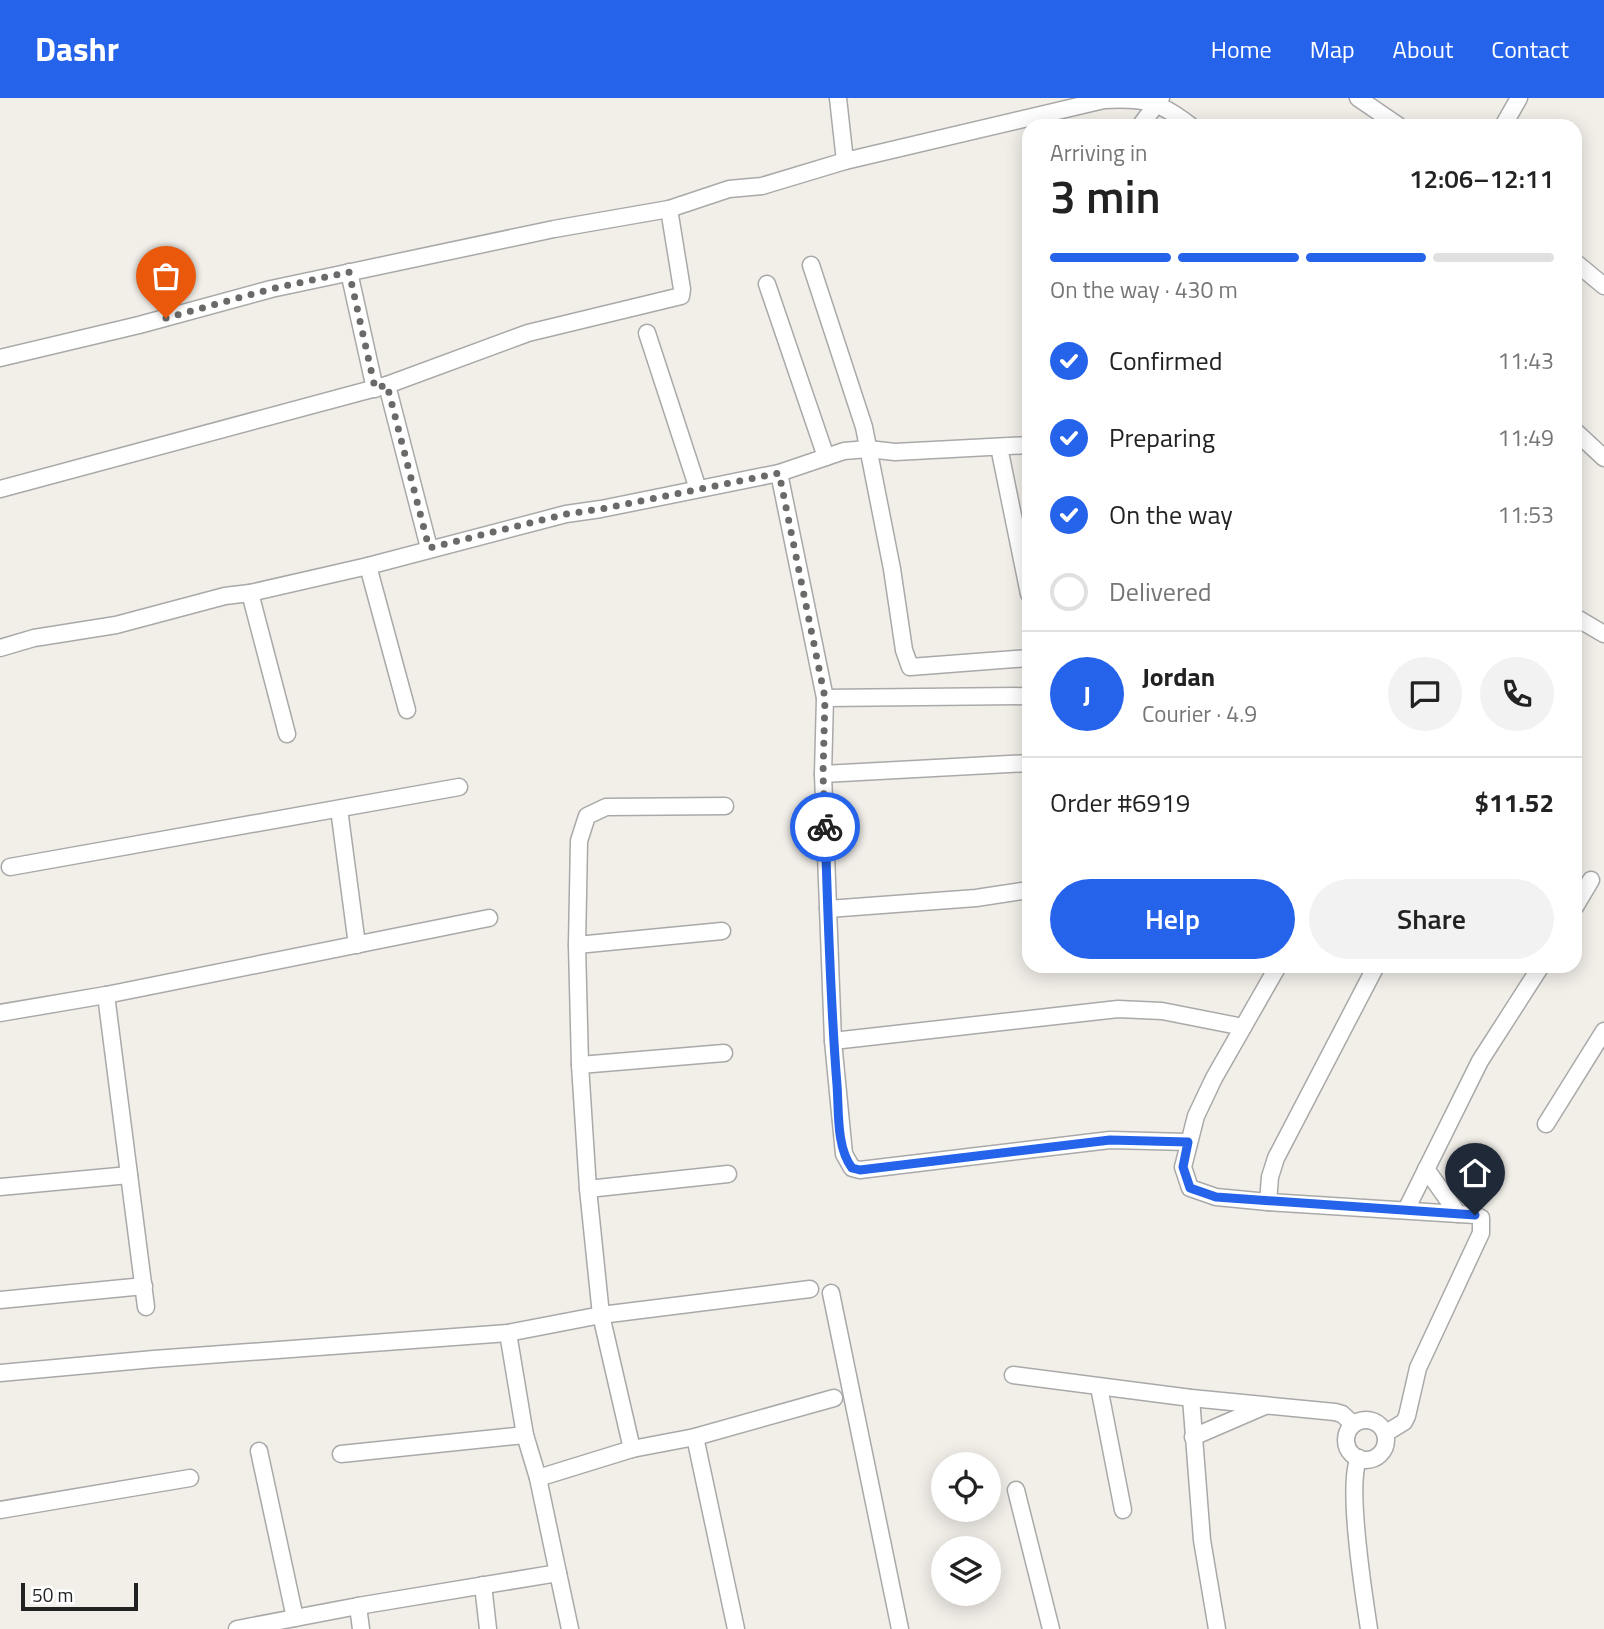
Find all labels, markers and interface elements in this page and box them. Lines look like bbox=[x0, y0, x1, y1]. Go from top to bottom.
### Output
text: Dashr bbox=[35, 24, 119, 74]
text: Home bbox=[1211, 31, 1272, 67]
text: Map bbox=[1310, 31, 1355, 67]
text: About bbox=[1393, 31, 1453, 67]
text: Contact bbox=[1491, 31, 1569, 67]
text: Arriving in bbox=[1050, 135, 1147, 170]
text: 12:06–12:11 bbox=[1409, 159, 1554, 198]
text: 3 min bbox=[1050, 161, 1161, 231]
pin bbox=[136, 246, 196, 318]
icon: bag bbox=[147, 257, 185, 295]
text: On the way · 430 m bbox=[1050, 272, 1238, 307]
text: Confirmed bbox=[1109, 341, 1223, 380]
icon: check bbox=[1050, 342, 1088, 380]
text: 11:43 bbox=[1497, 343, 1554, 378]
text: Preparing bbox=[1109, 418, 1215, 457]
icon: check bbox=[1050, 419, 1088, 457]
text: 11:49 bbox=[1497, 420, 1554, 455]
text: On the way bbox=[1109, 495, 1233, 534]
icon: check bbox=[1050, 496, 1088, 534]
text: 11:53 bbox=[1497, 497, 1554, 532]
text: Delivered bbox=[1109, 572, 1212, 611]
text: Jordan bbox=[1142, 657, 1215, 696]
button: chat bbox=[1388, 657, 1462, 731]
button: phone bbox=[1480, 657, 1554, 731]
text: J bbox=[1083, 675, 1091, 714]
text: Courier · 4.9 bbox=[1142, 696, 1257, 731]
text: Order #6919 bbox=[1050, 783, 1190, 822]
text: $11.52 bbox=[1475, 783, 1554, 822]
courier bbox=[790, 792, 860, 862]
icon: bike bbox=[806, 808, 844, 846]
button: Help bbox=[1050, 879, 1295, 959]
button: Share bbox=[1309, 879, 1554, 959]
pin bbox=[1445, 1143, 1505, 1215]
icon: home bbox=[1456, 1154, 1494, 1192]
map controls bbox=[931, 1452, 1001, 1606]
button: locate bbox=[931, 1452, 1001, 1522]
button: layers bbox=[931, 1536, 1001, 1606]
scale bar bbox=[21, 1580, 138, 1612]
text: 50 m bbox=[32, 1580, 73, 1609]

